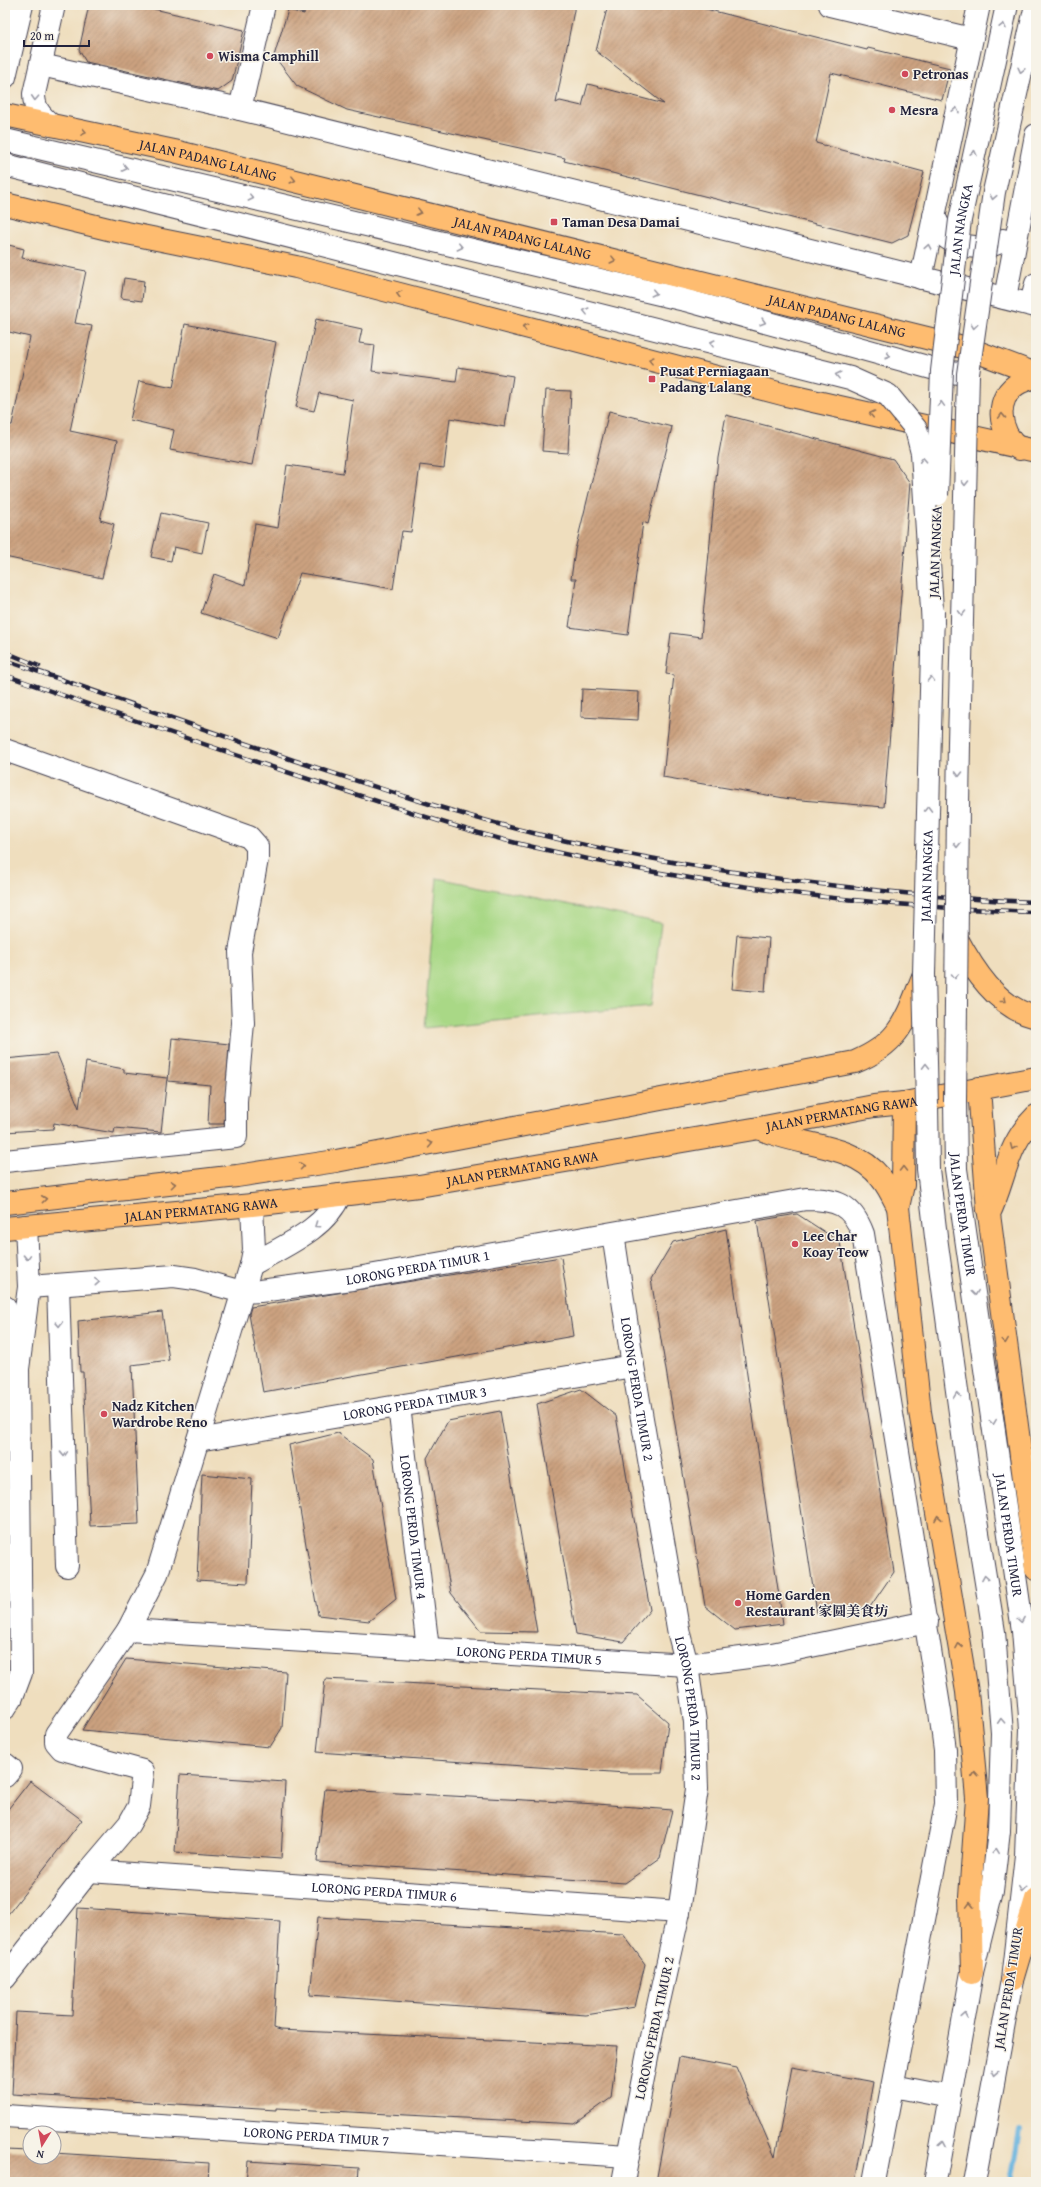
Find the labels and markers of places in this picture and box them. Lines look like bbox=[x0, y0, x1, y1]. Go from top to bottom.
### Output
place label: Wisma Camphill bbox=[218, 46, 320, 66]
marker: Wisma Camphill bbox=[205, 51, 215, 61]
place label: Petronas bbox=[913, 64, 968, 84]
marker: Petronas bbox=[900, 69, 910, 79]
place label: Mesra bbox=[900, 100, 939, 120]
marker: Mesra bbox=[887, 105, 897, 115]
place label: Taman Desa Damai bbox=[562, 212, 680, 232]
marker: Taman Desa Damai bbox=[549, 217, 559, 227]
place label: Pusat Perniagaan Padang Lalang bbox=[660, 361, 770, 397]
marker: Pusat Perniagaan Padang Lalang bbox=[647, 374, 657, 384]
place label: Lee Char Koay Teow bbox=[803, 1226, 870, 1262]
marker: Lee Char Koay Teow bbox=[790, 1239, 800, 1249]
place label: Nadz Kitchen Wardrobe Reno bbox=[112, 1396, 208, 1432]
marker: Nadz Kitchen Wardrobe Reno bbox=[99, 1409, 109, 1419]
place label: Home Garden Restaurant 家圆美食坊 bbox=[746, 1585, 888, 1621]
marker: Home Garden Restaurant 家圆美食坊 bbox=[733, 1598, 743, 1608]

